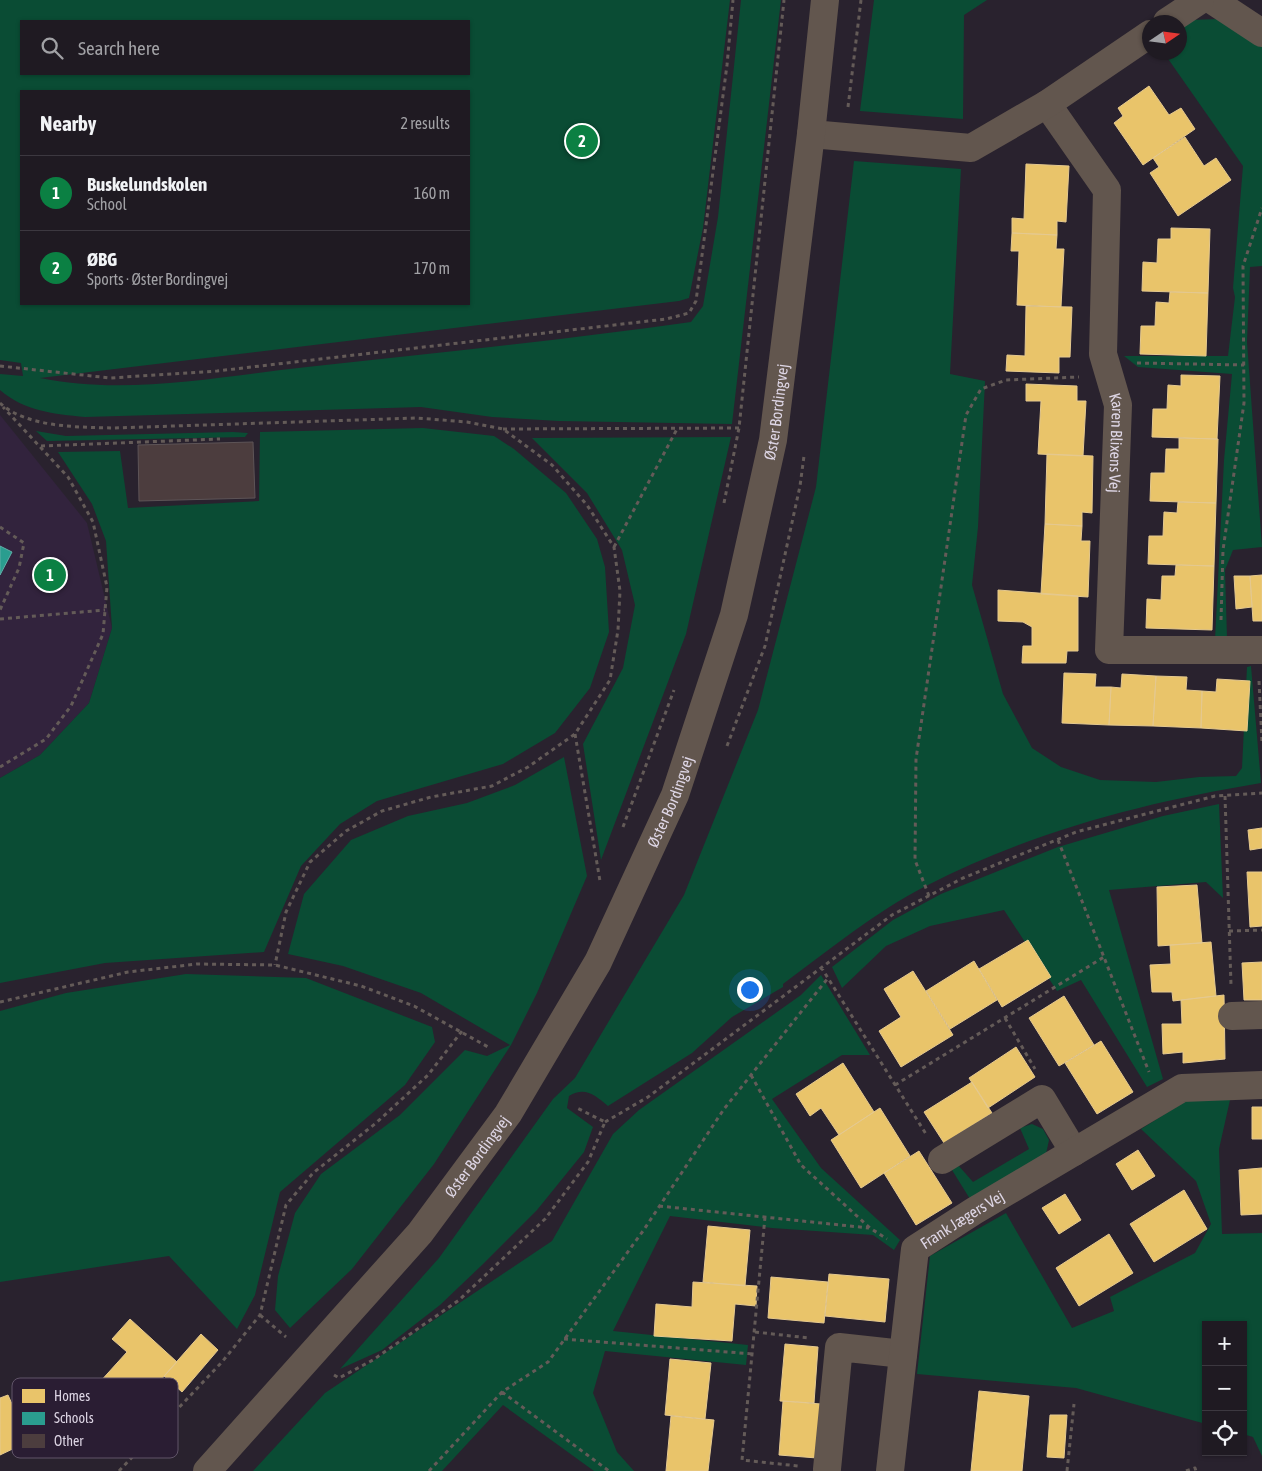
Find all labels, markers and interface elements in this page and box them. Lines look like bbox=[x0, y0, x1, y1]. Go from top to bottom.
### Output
north arrow bbox=[1142, 15, 1187, 60]
search box bbox=[20, 20, 470, 75]
icon: search bbox=[38, 34, 66, 62]
text: Search here bbox=[78, 37, 160, 59]
text: Nearby bbox=[40, 111, 96, 135]
text: 2 results bbox=[400, 114, 450, 132]
pin: 2 bbox=[566, 122, 598, 160]
text: Buskelundskolen bbox=[87, 173, 207, 195]
text: 1 bbox=[52, 184, 60, 202]
text: 160 m bbox=[414, 184, 450, 202]
text: School bbox=[87, 195, 127, 213]
text: ØBG bbox=[87, 248, 117, 270]
text: 2 bbox=[52, 259, 60, 277]
text: 170 m bbox=[414, 259, 450, 277]
text: Sports · Øster Bordingvej bbox=[87, 270, 228, 288]
street label: Øster Bordingvej bbox=[760, 363, 792, 462]
street label: Karen Blixens Vej bbox=[1105, 391, 1127, 493]
pin: 1 bbox=[34, 556, 66, 594]
street label: Øster Bordingvej bbox=[643, 754, 697, 850]
your location bbox=[737, 977, 763, 1003]
street label: Øster Bordingvej bbox=[441, 1112, 514, 1200]
street label: Frank Jægers Vej bbox=[917, 1186, 1008, 1252]
map controls bbox=[1202, 1321, 1247, 1456]
button: + bbox=[1202, 1321, 1247, 1366]
button: − bbox=[1202, 1366, 1247, 1411]
legend bbox=[12, 1378, 178, 1458]
text: Homes bbox=[54, 1388, 90, 1404]
text: Schools bbox=[54, 1410, 94, 1426]
button: locate bbox=[1202, 1411, 1247, 1456]
text: Other bbox=[54, 1433, 84, 1449]

